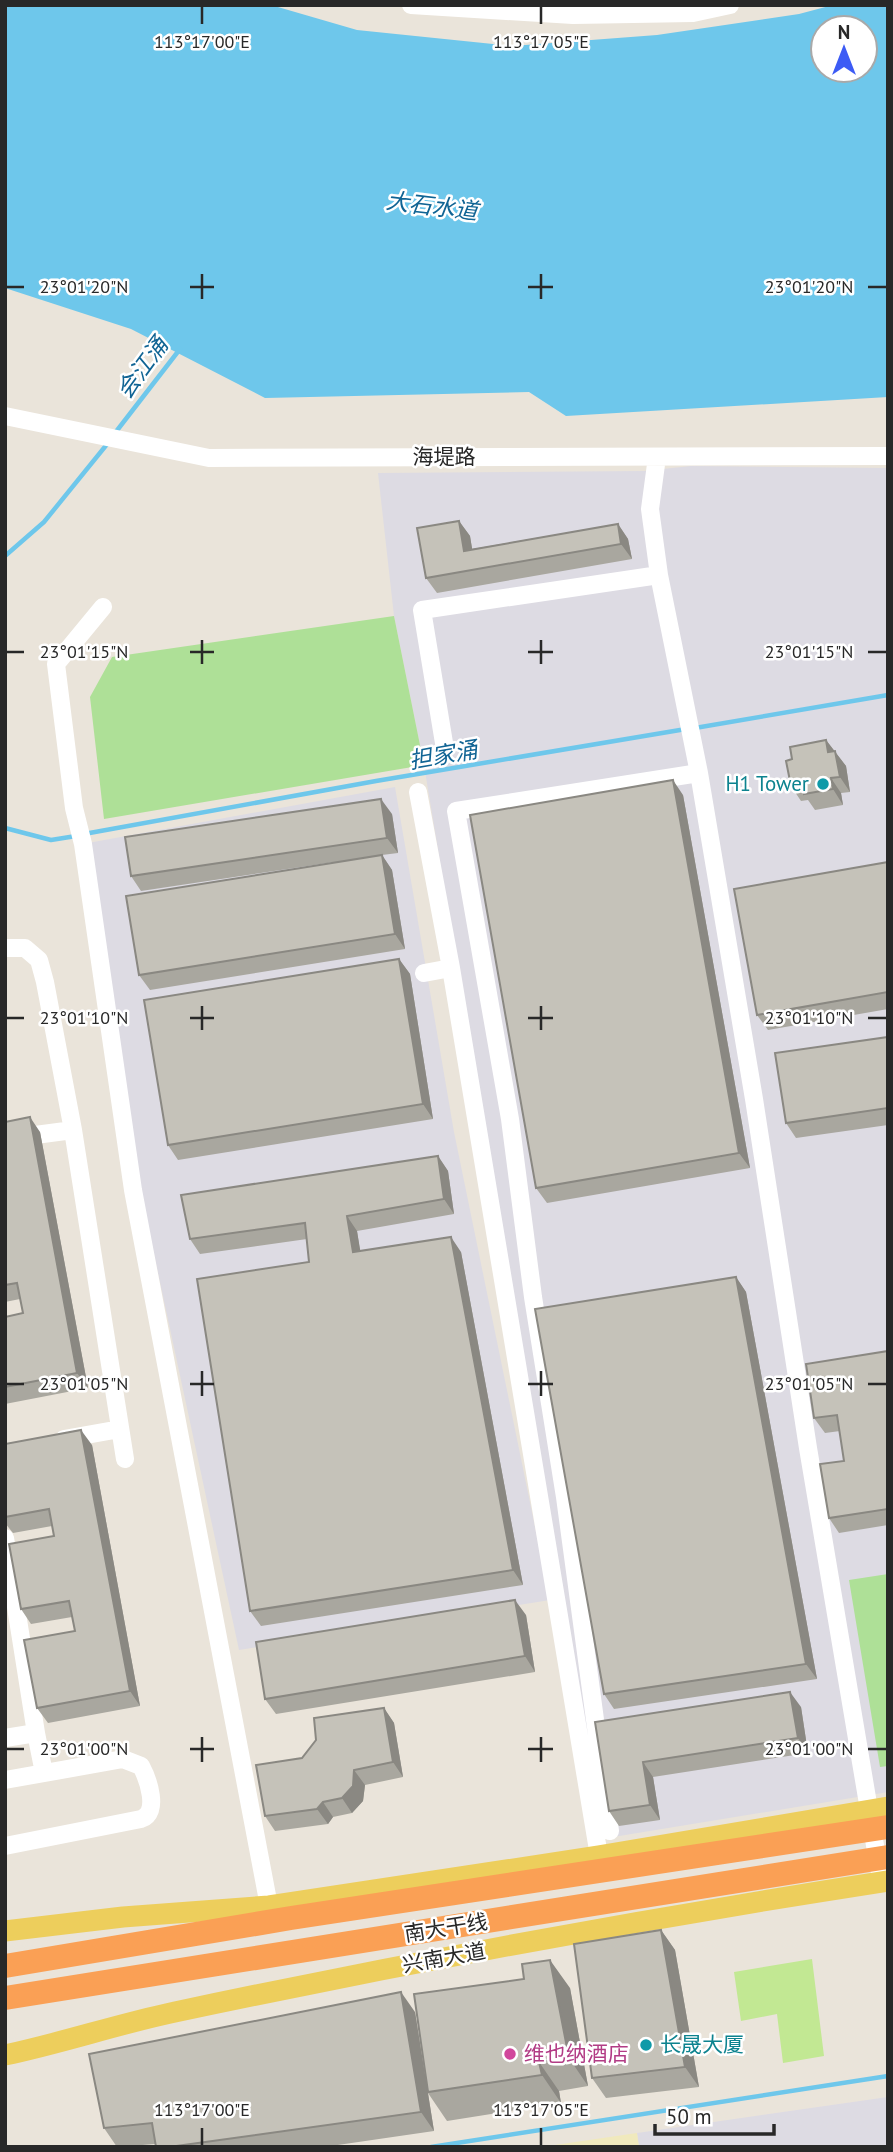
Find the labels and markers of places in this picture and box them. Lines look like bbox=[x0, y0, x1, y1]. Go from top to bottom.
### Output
place label: H1 Tower bbox=[725, 770, 809, 797]
marker: H1 Tower bbox=[815, 776, 831, 792]
place label: 长晟大厦 bbox=[660, 2031, 744, 2058]
marker: 长晟大厦 bbox=[638, 2037, 654, 2053]
place label: 维也纳酒店 bbox=[524, 2040, 629, 2067]
marker: 维也纳酒店 bbox=[502, 2046, 518, 2062]

